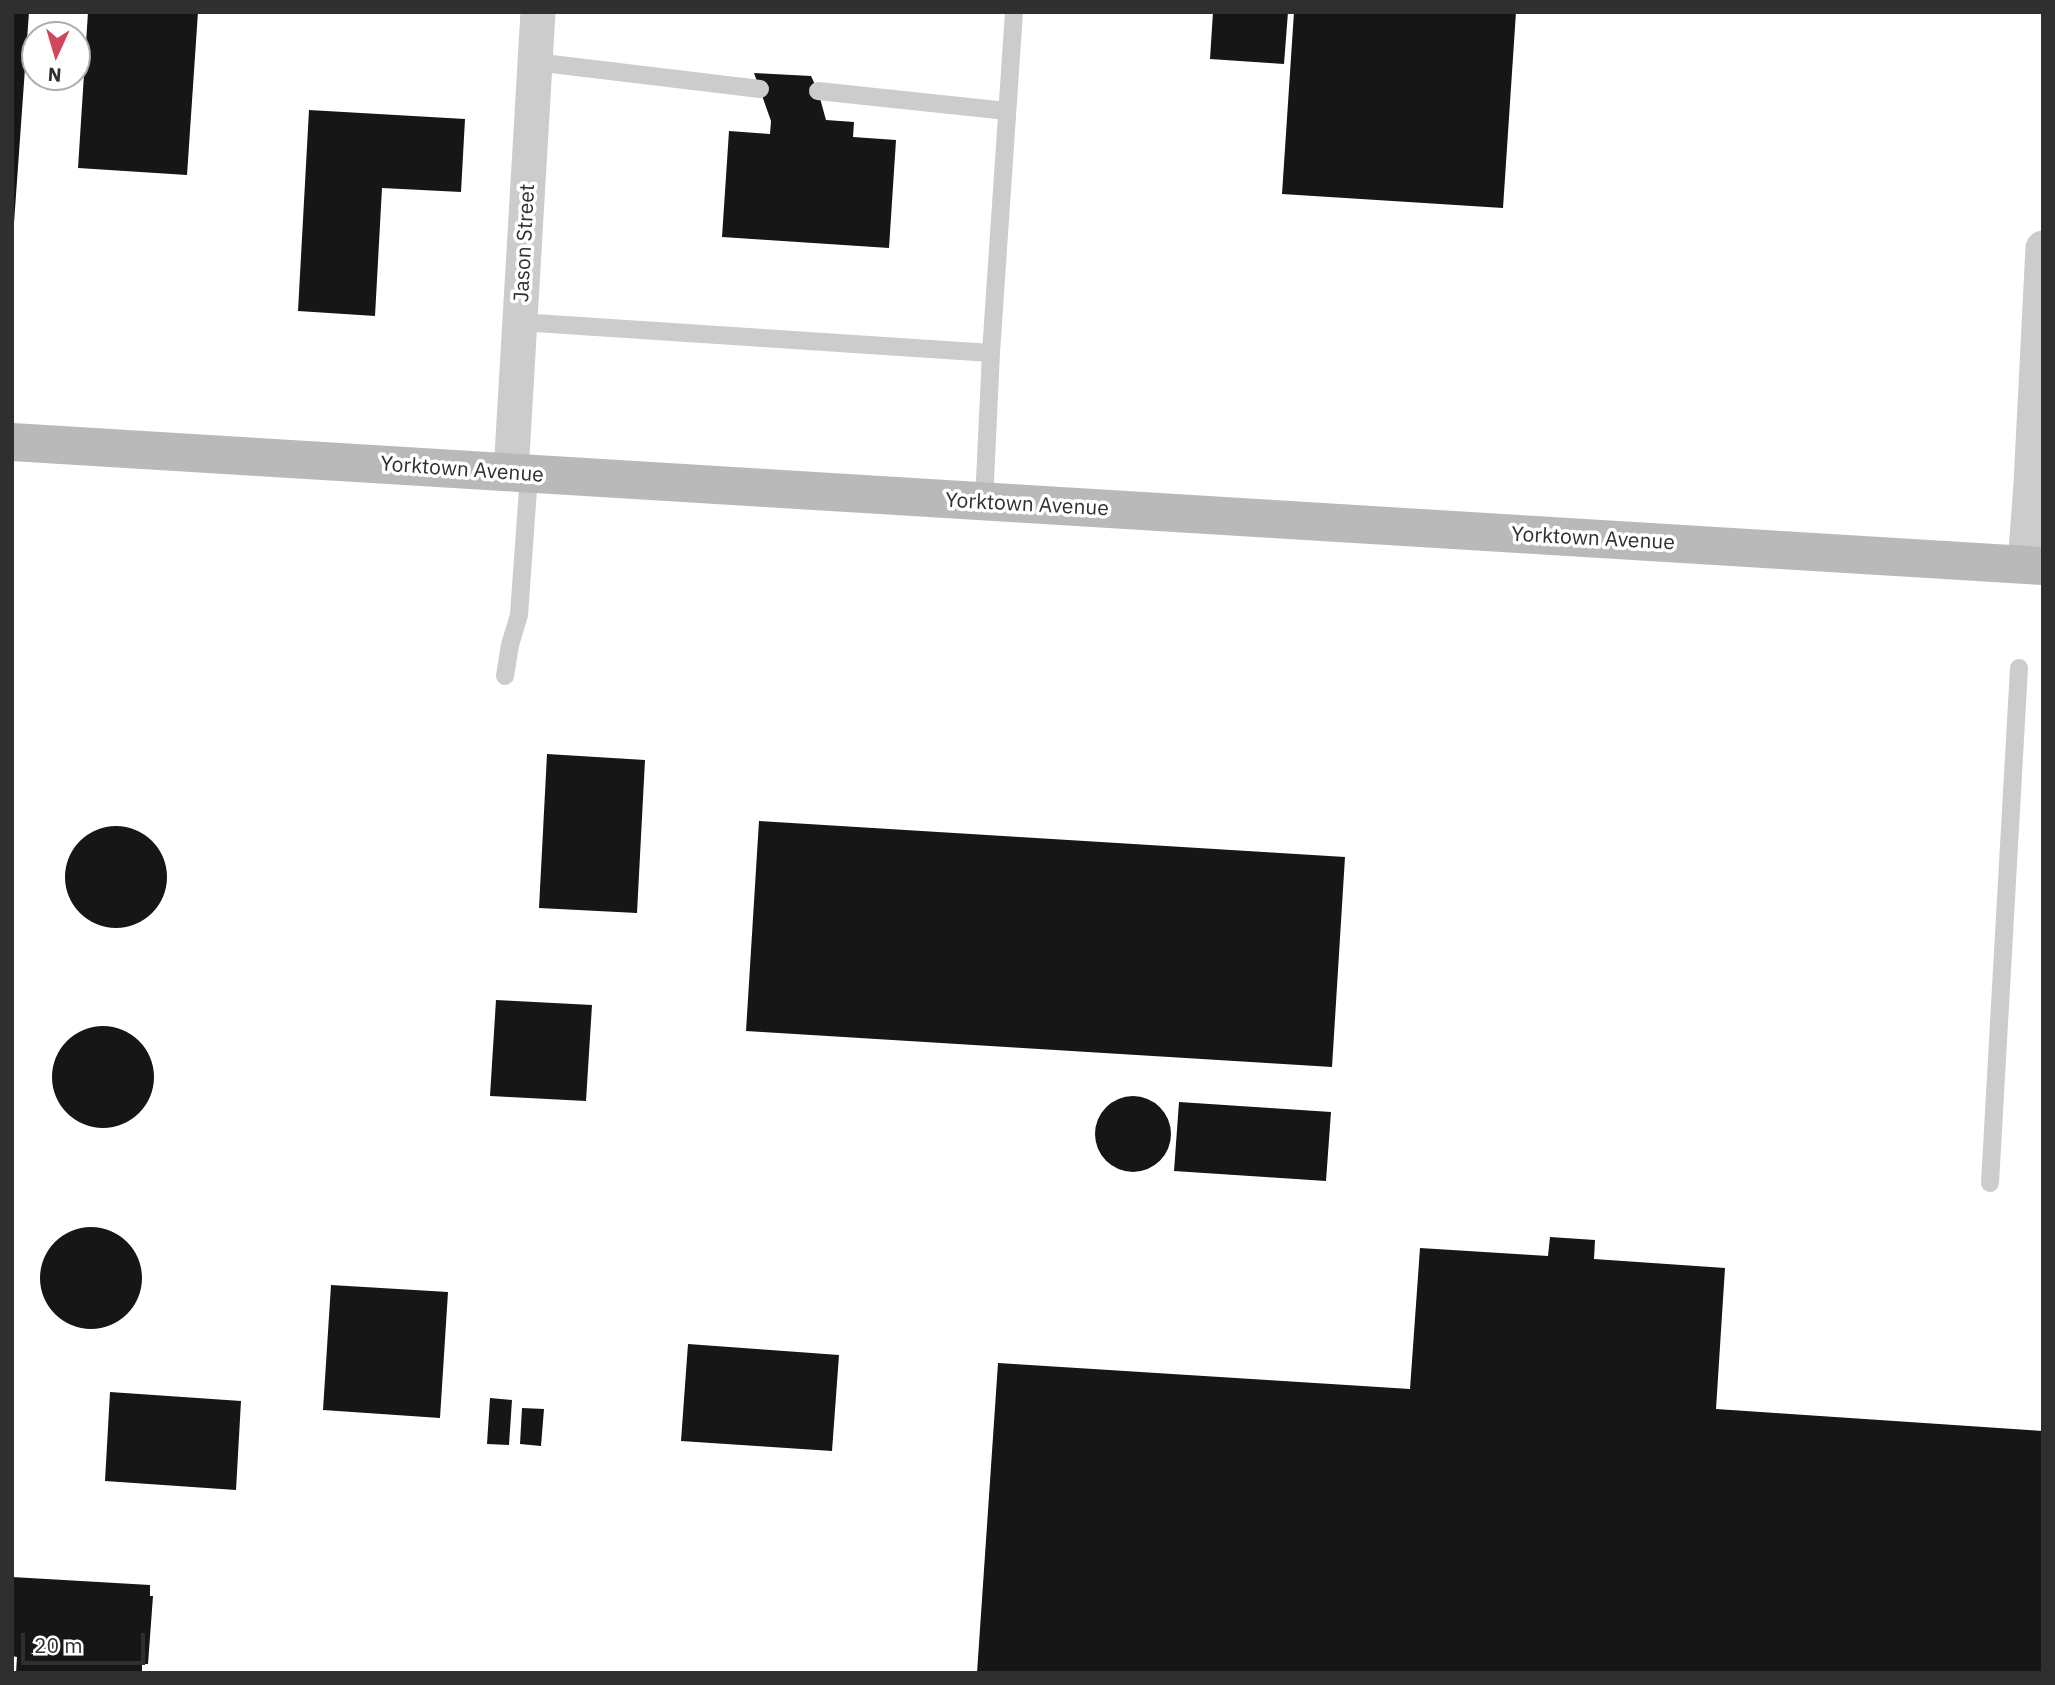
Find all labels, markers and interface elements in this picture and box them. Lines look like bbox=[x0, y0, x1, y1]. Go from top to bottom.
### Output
north arrow bbox=[21, 21, 91, 91]
text: N bbox=[47, 63, 62, 87]
street label: Jason Street bbox=[509, 183, 541, 303]
street label: Yorktown Avenue bbox=[379, 452, 545, 488]
street label: Yorktown Avenue bbox=[945, 488, 1109, 522]
street label: Yorktown Avenue bbox=[1511, 522, 1675, 556]
scale bar bbox=[24, 1618, 149, 1662]
text: 20 m bbox=[34, 1631, 83, 1659]

